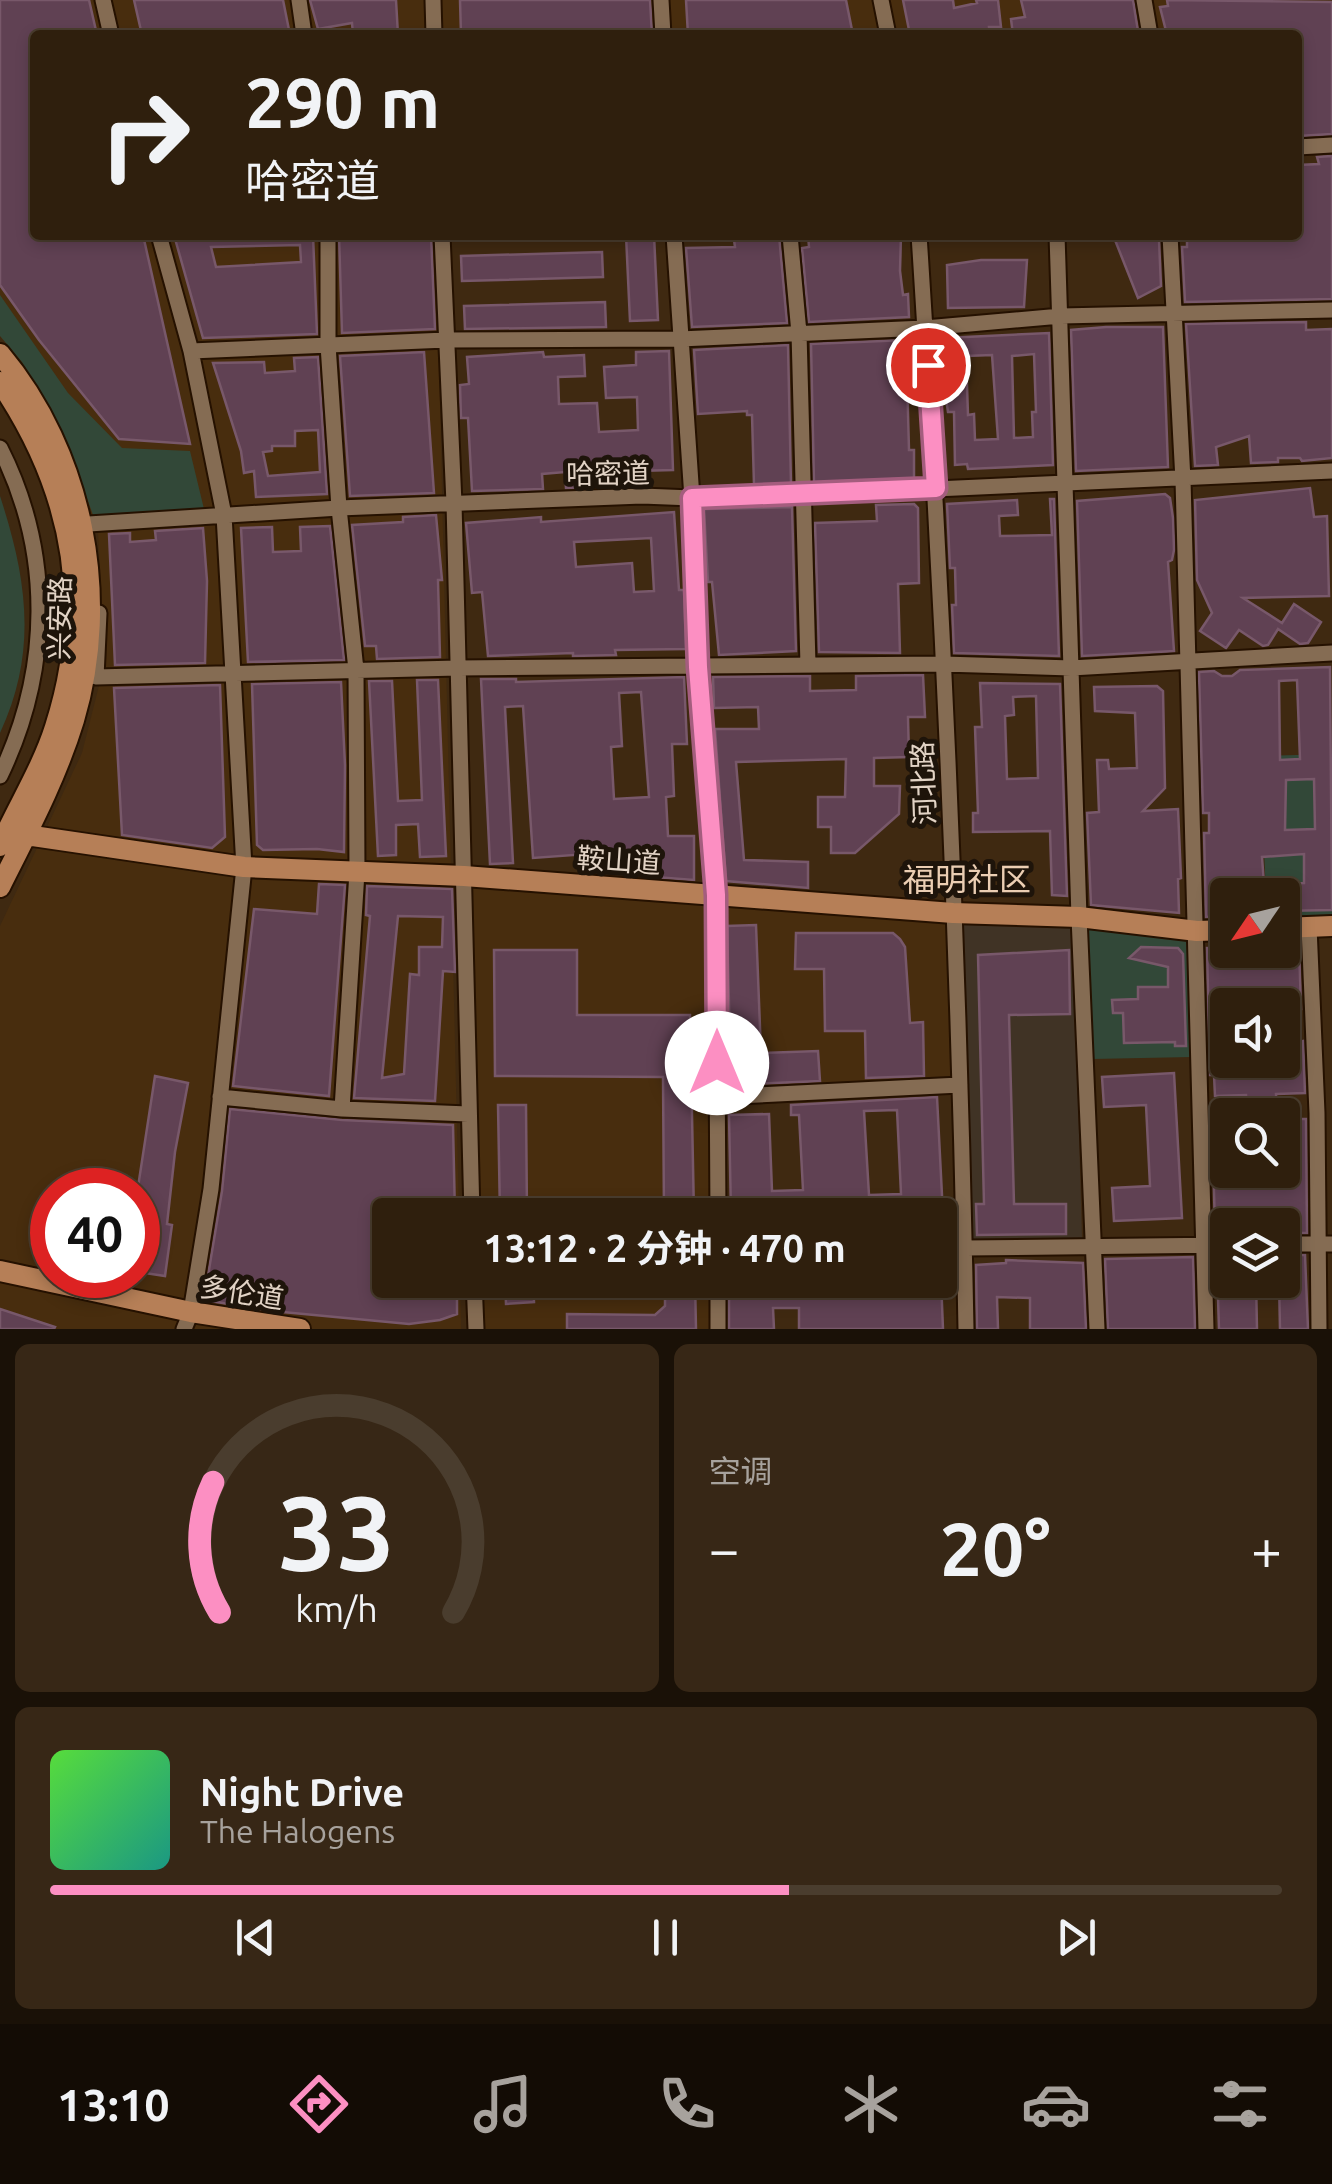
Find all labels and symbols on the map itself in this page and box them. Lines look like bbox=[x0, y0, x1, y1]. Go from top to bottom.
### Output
pin bbox=[886, 323, 971, 408]
street label: 哈密道 bbox=[566, 457, 650, 489]
street label: 兴安路 bbox=[43, 576, 75, 660]
street label: 河北路 bbox=[906, 740, 940, 826]
street label: 鞍山道 bbox=[576, 842, 662, 878]
district label: 福明社区 bbox=[903, 861, 1031, 897]
north arrow bbox=[1210, 878, 1300, 968]
position arrow bbox=[665, 1011, 769, 1115]
speed limit sign: 40 bbox=[30, 1168, 160, 1298]
street label: 多伦道 bbox=[198, 1270, 286, 1314]

